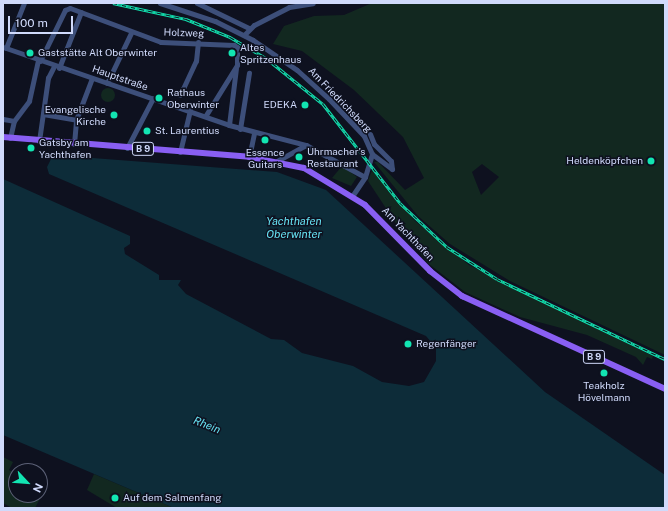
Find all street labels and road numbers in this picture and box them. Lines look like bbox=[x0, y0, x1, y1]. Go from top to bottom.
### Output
street label: Holzweg bbox=[163, 26, 205, 40]
street label: Hauptstraße bbox=[90, 63, 150, 93]
street label: Am Friedrichsberg bbox=[306, 65, 374, 135]
road number: B 9 bbox=[131, 142, 155, 156]
street label: Am Yachthafen bbox=[379, 205, 437, 263]
road number: B 9 bbox=[582, 350, 606, 364]

